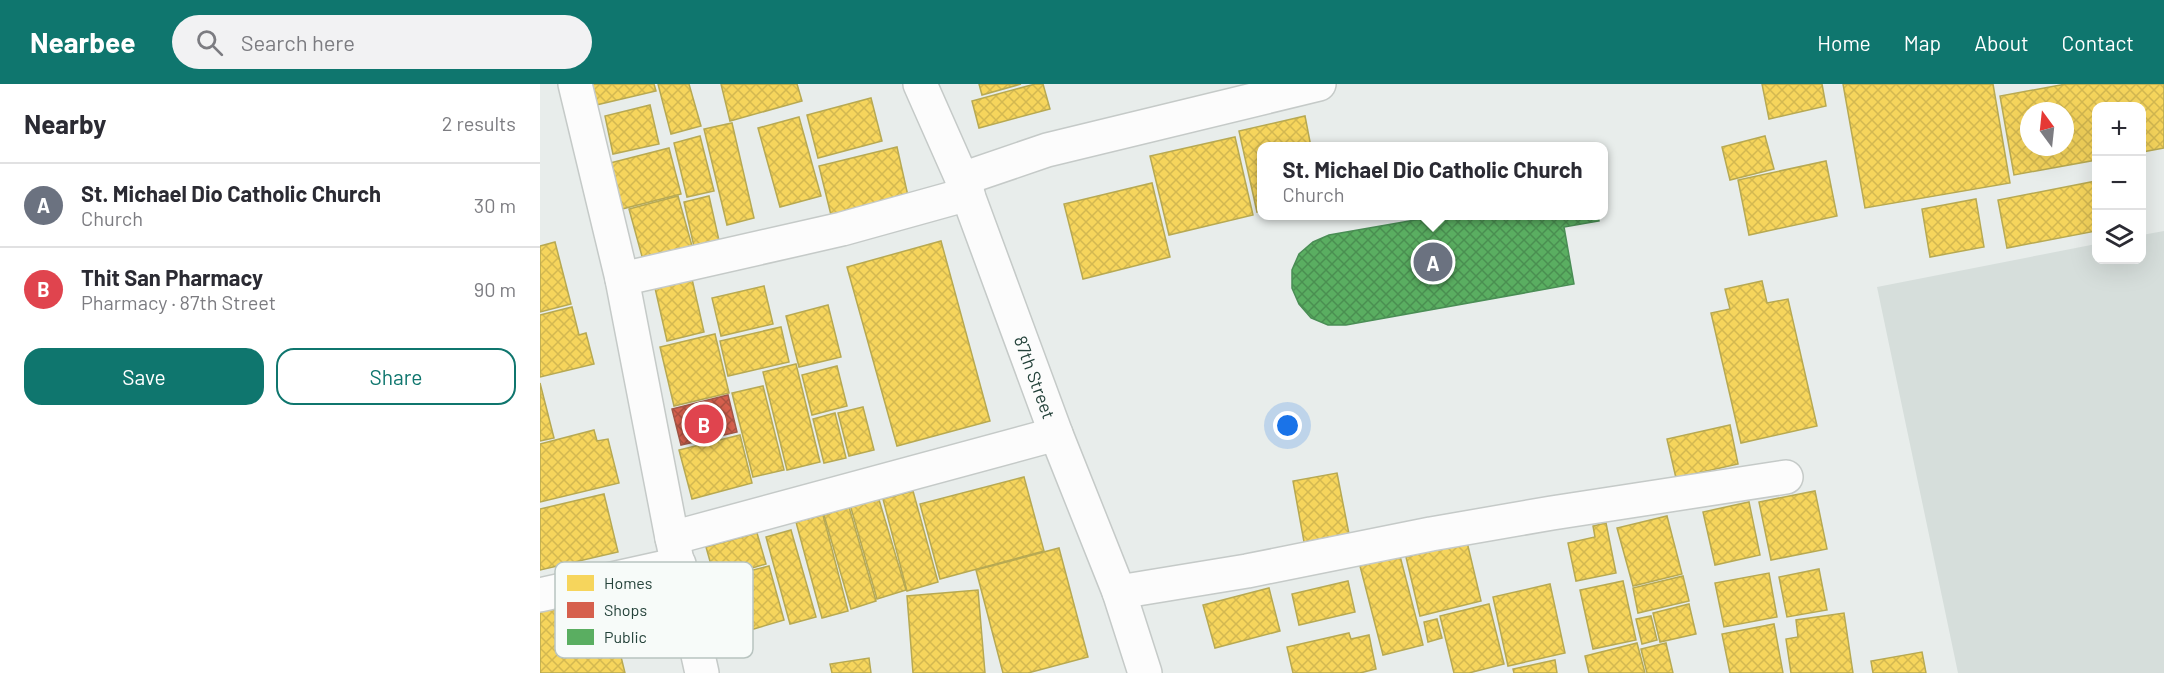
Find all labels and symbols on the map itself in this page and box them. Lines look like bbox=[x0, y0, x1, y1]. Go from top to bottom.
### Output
north arrow bbox=[2020, 102, 2074, 156]
pin: A bbox=[1414, 240, 1452, 285]
street label: 87th Street bbox=[1010, 332, 1060, 422]
pin: B bbox=[684, 402, 724, 446]
your location bbox=[1273, 411, 1302, 440]
legend bbox=[555, 562, 753, 658]
text: Homes bbox=[604, 573, 652, 592]
text: Shops bbox=[604, 600, 647, 619]
text: Public bbox=[604, 627, 647, 646]

